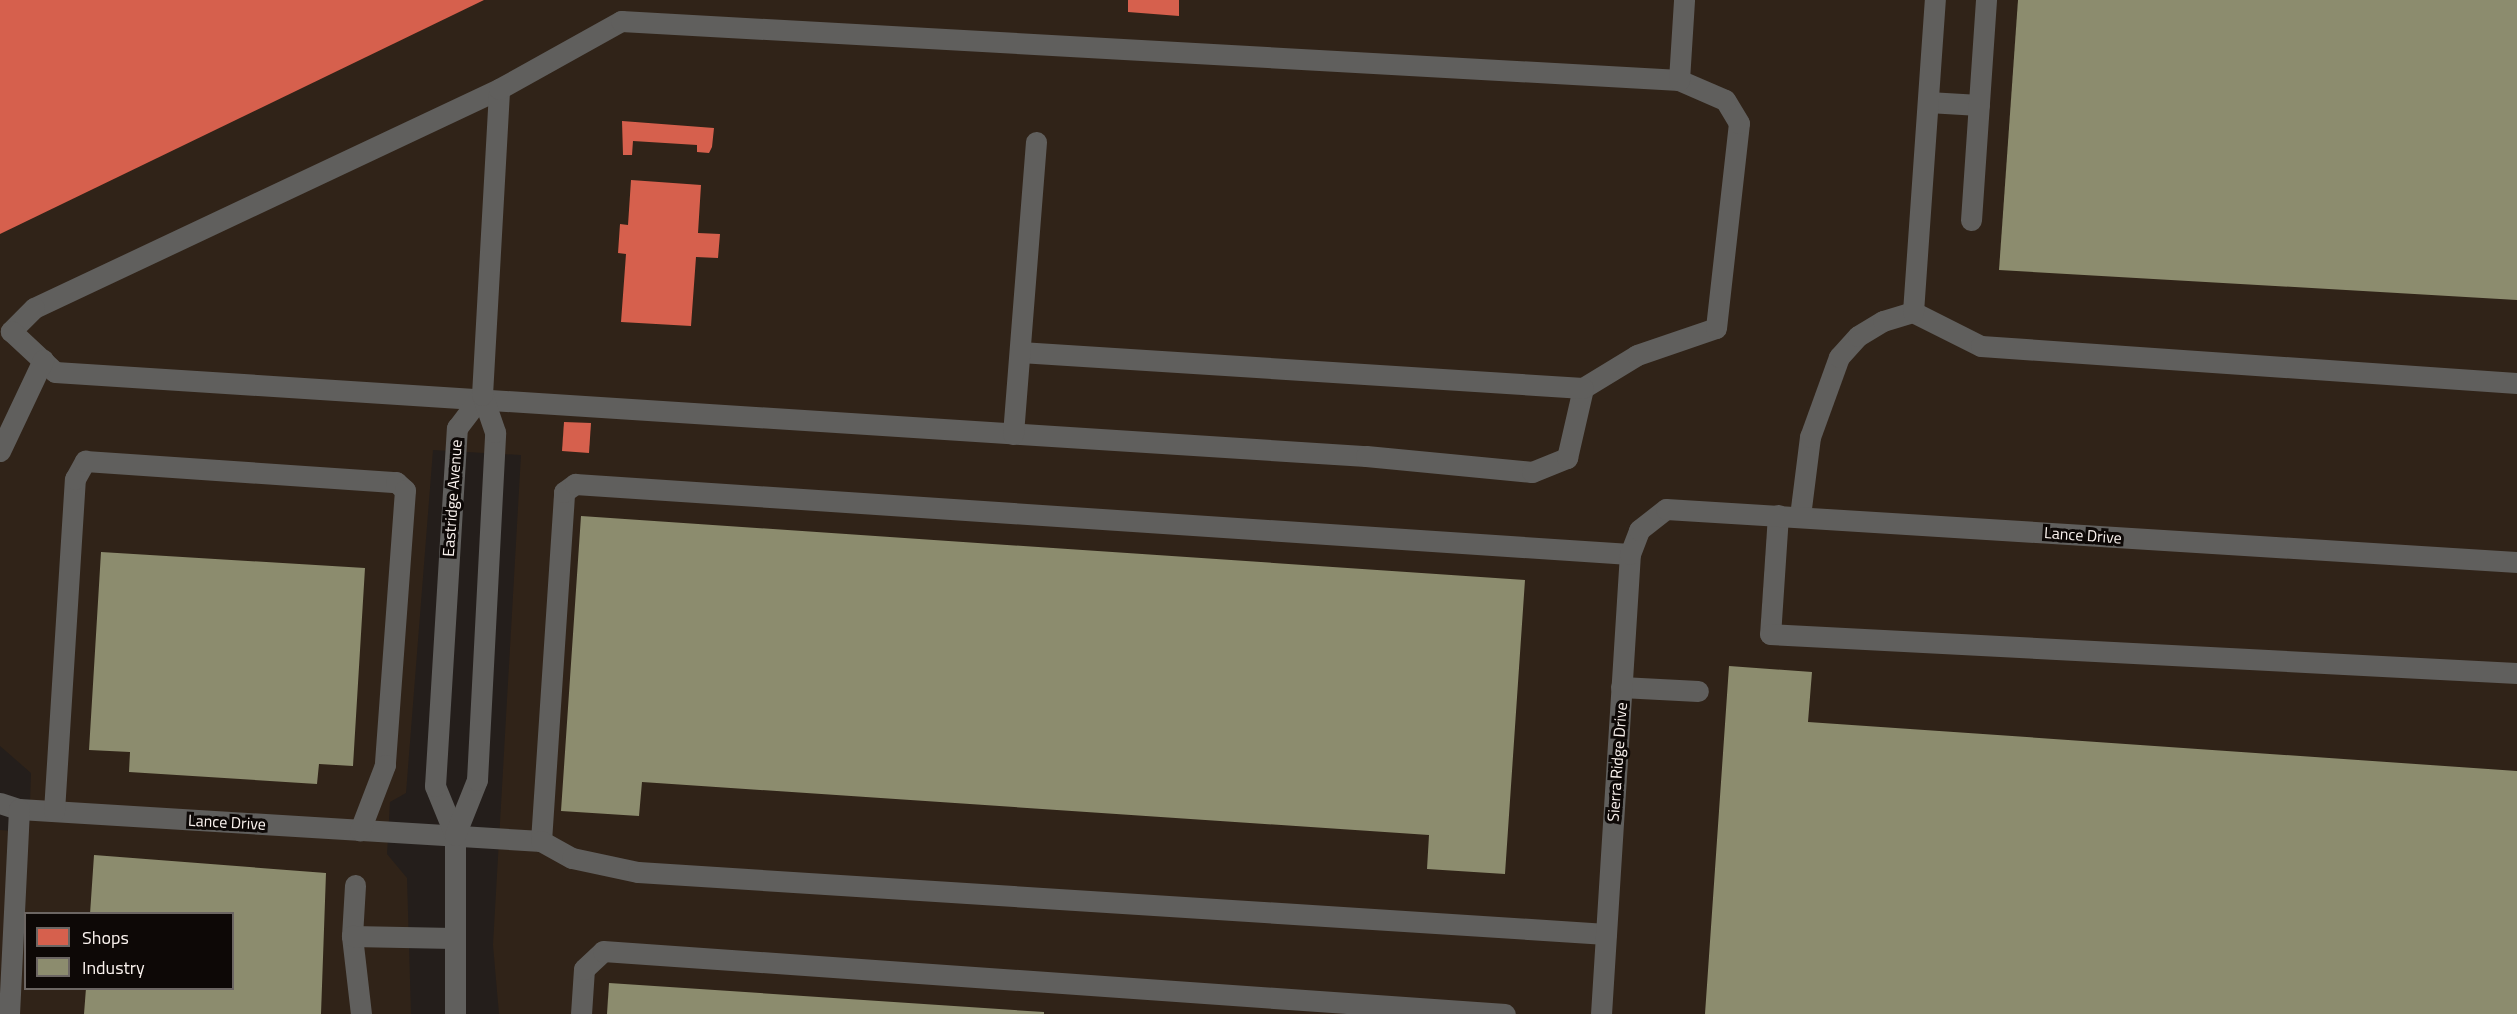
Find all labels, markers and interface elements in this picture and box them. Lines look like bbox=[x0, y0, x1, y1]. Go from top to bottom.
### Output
street label: Eastridge Avenue bbox=[438, 439, 466, 557]
street label: Lance Drive bbox=[2044, 523, 2122, 547]
street label: Sierra Ridge Drive bbox=[1603, 702, 1631, 822]
street label: Lance Drive bbox=[188, 810, 266, 834]
legend bbox=[24, 912, 234, 990]
text: Shops bbox=[82, 924, 129, 951]
text: Industry bbox=[82, 954, 145, 981]

